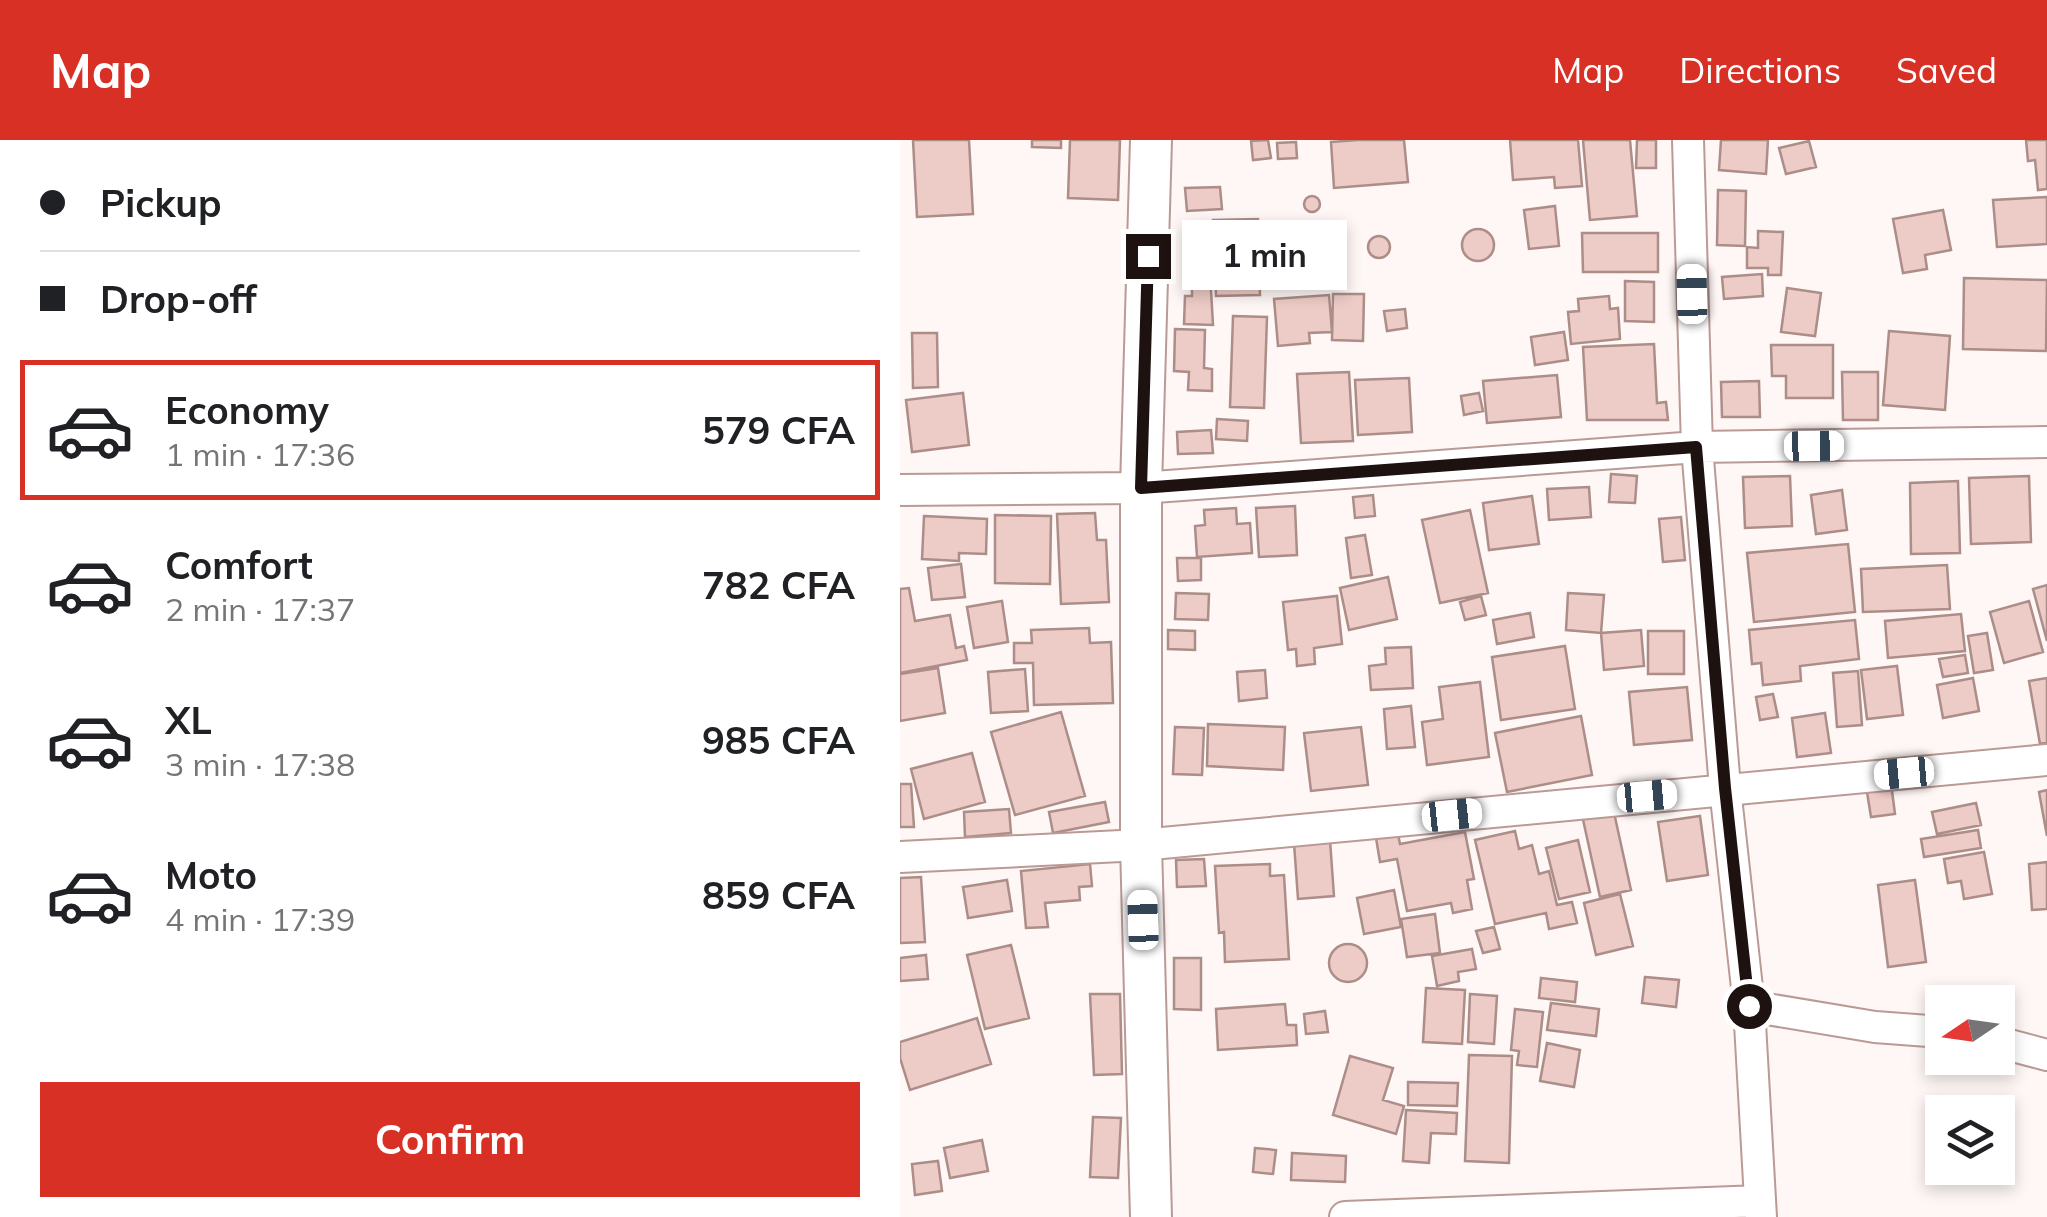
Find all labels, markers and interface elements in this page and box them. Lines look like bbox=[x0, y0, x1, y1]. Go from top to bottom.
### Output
text: Map bbox=[50, 40, 151, 100]
text: Map bbox=[1552, 48, 1624, 92]
text: Directions bbox=[1679, 48, 1841, 92]
text: Saved bbox=[1896, 48, 1997, 92]
text: Pickup bbox=[100, 179, 222, 227]
callout: 1 min bbox=[1183, 221, 1348, 291]
route end bbox=[1126, 234, 1171, 279]
text: 1 min bbox=[1222, 235, 1307, 275]
car bbox=[1676, 264, 1708, 324]
text: Drop-off bbox=[100, 275, 257, 323]
icon: car bbox=[45, 385, 135, 475]
text: Economy bbox=[165, 386, 329, 434]
text: 579 CFA bbox=[702, 406, 855, 454]
car bbox=[1784, 430, 1844, 462]
text: 1 min · 17:36 bbox=[165, 434, 355, 474]
icon: car bbox=[45, 540, 135, 630]
text: Comfort bbox=[165, 541, 313, 589]
text: 782 CFA bbox=[702, 561, 855, 609]
text: 2 min · 17:37 bbox=[165, 589, 355, 629]
icon: car bbox=[45, 695, 135, 785]
text: XL bbox=[165, 696, 212, 744]
text: 985 CFA bbox=[702, 716, 855, 764]
text: 3 min · 17:38 bbox=[165, 744, 355, 784]
car bbox=[1873, 755, 1935, 791]
car bbox=[1616, 778, 1678, 814]
car bbox=[1421, 797, 1483, 833]
icon: car bbox=[45, 850, 135, 940]
text: Moto bbox=[165, 851, 257, 899]
text: 859 CFA bbox=[702, 871, 855, 919]
car bbox=[1127, 889, 1159, 951]
text: 4 min · 17:39 bbox=[165, 899, 355, 939]
route start bbox=[1727, 984, 1772, 1029]
north arrow bbox=[1925, 985, 2015, 1075]
map controls bbox=[1925, 985, 2015, 1185]
button: Confirm bbox=[40, 1082, 860, 1197]
button: layers bbox=[1925, 1095, 2015, 1185]

